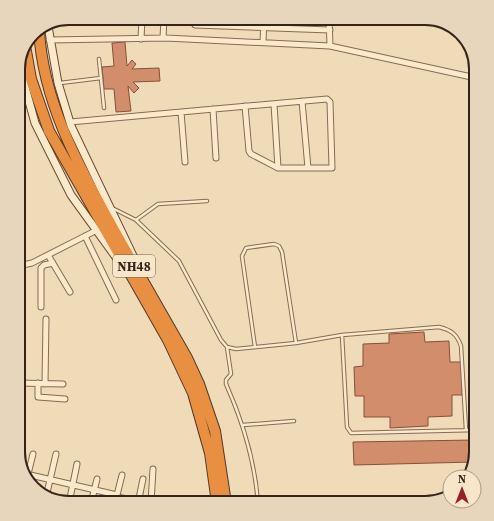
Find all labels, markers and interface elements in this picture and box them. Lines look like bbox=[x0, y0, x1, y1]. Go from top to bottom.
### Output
road number: NH48 bbox=[113, 255, 155, 277]
north arrow bbox=[442, 469, 482, 509]
text: N bbox=[458, 472, 466, 487]

